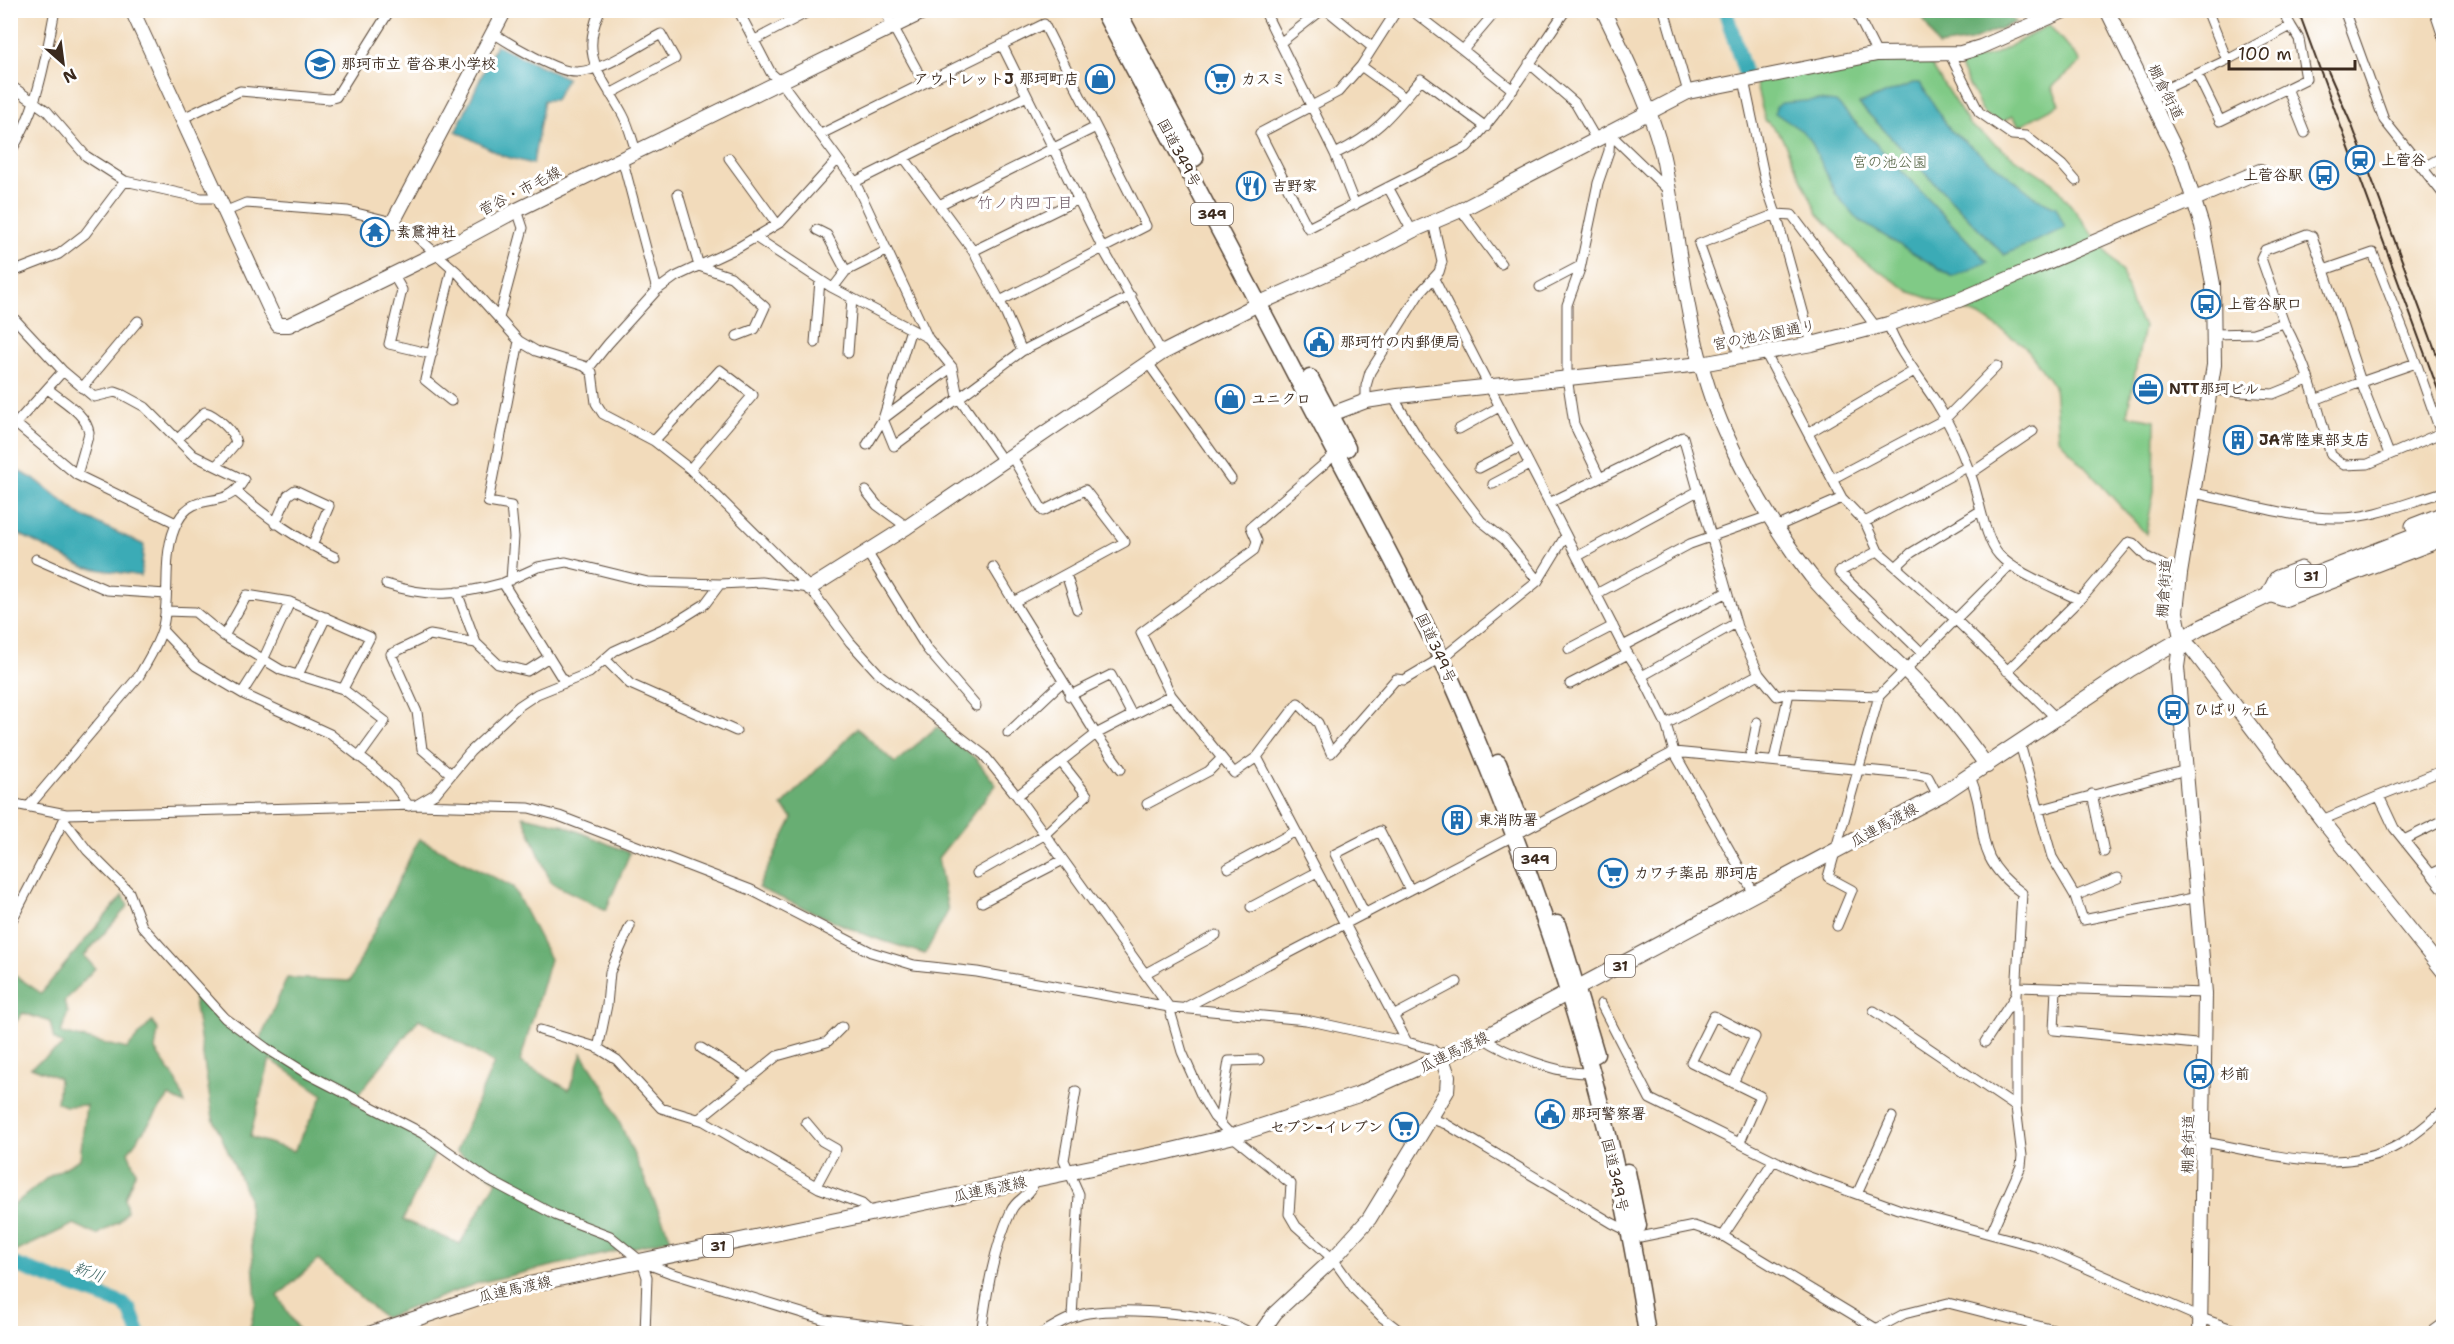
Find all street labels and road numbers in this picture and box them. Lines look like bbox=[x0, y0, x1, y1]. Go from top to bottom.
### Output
street label: 棚倉街道 bbox=[2143, 61, 2189, 123]
street label: 国道349号 bbox=[1152, 115, 1206, 191]
street label: 菅谷・市毛線 bbox=[475, 162, 565, 220]
road number: 349 bbox=[1191, 203, 1233, 225]
street label: 宮の池公園通り bbox=[1711, 315, 1817, 355]
street label: 棚倉街道 bbox=[2152, 557, 2176, 619]
road number: 31 bbox=[2296, 565, 2326, 587]
street label: 国道349号 bbox=[1411, 610, 1461, 686]
street label: 瓜連馬渡線 bbox=[1846, 798, 1922, 852]
road number: 349 bbox=[1514, 848, 1556, 870]
road number: 31 bbox=[1605, 955, 1635, 977]
street label: 瓜連馬渡線 bbox=[1416, 1027, 1492, 1077]
street label: 棚倉街道 bbox=[2177, 1114, 2199, 1174]
street label: 国道349号 bbox=[1597, 1136, 1633, 1214]
street label: 瓜連馬渡線 bbox=[951, 1171, 1029, 1207]
road number: 31 bbox=[703, 1235, 733, 1257]
street label: 瓜連馬渡線 bbox=[476, 1271, 554, 1307]

